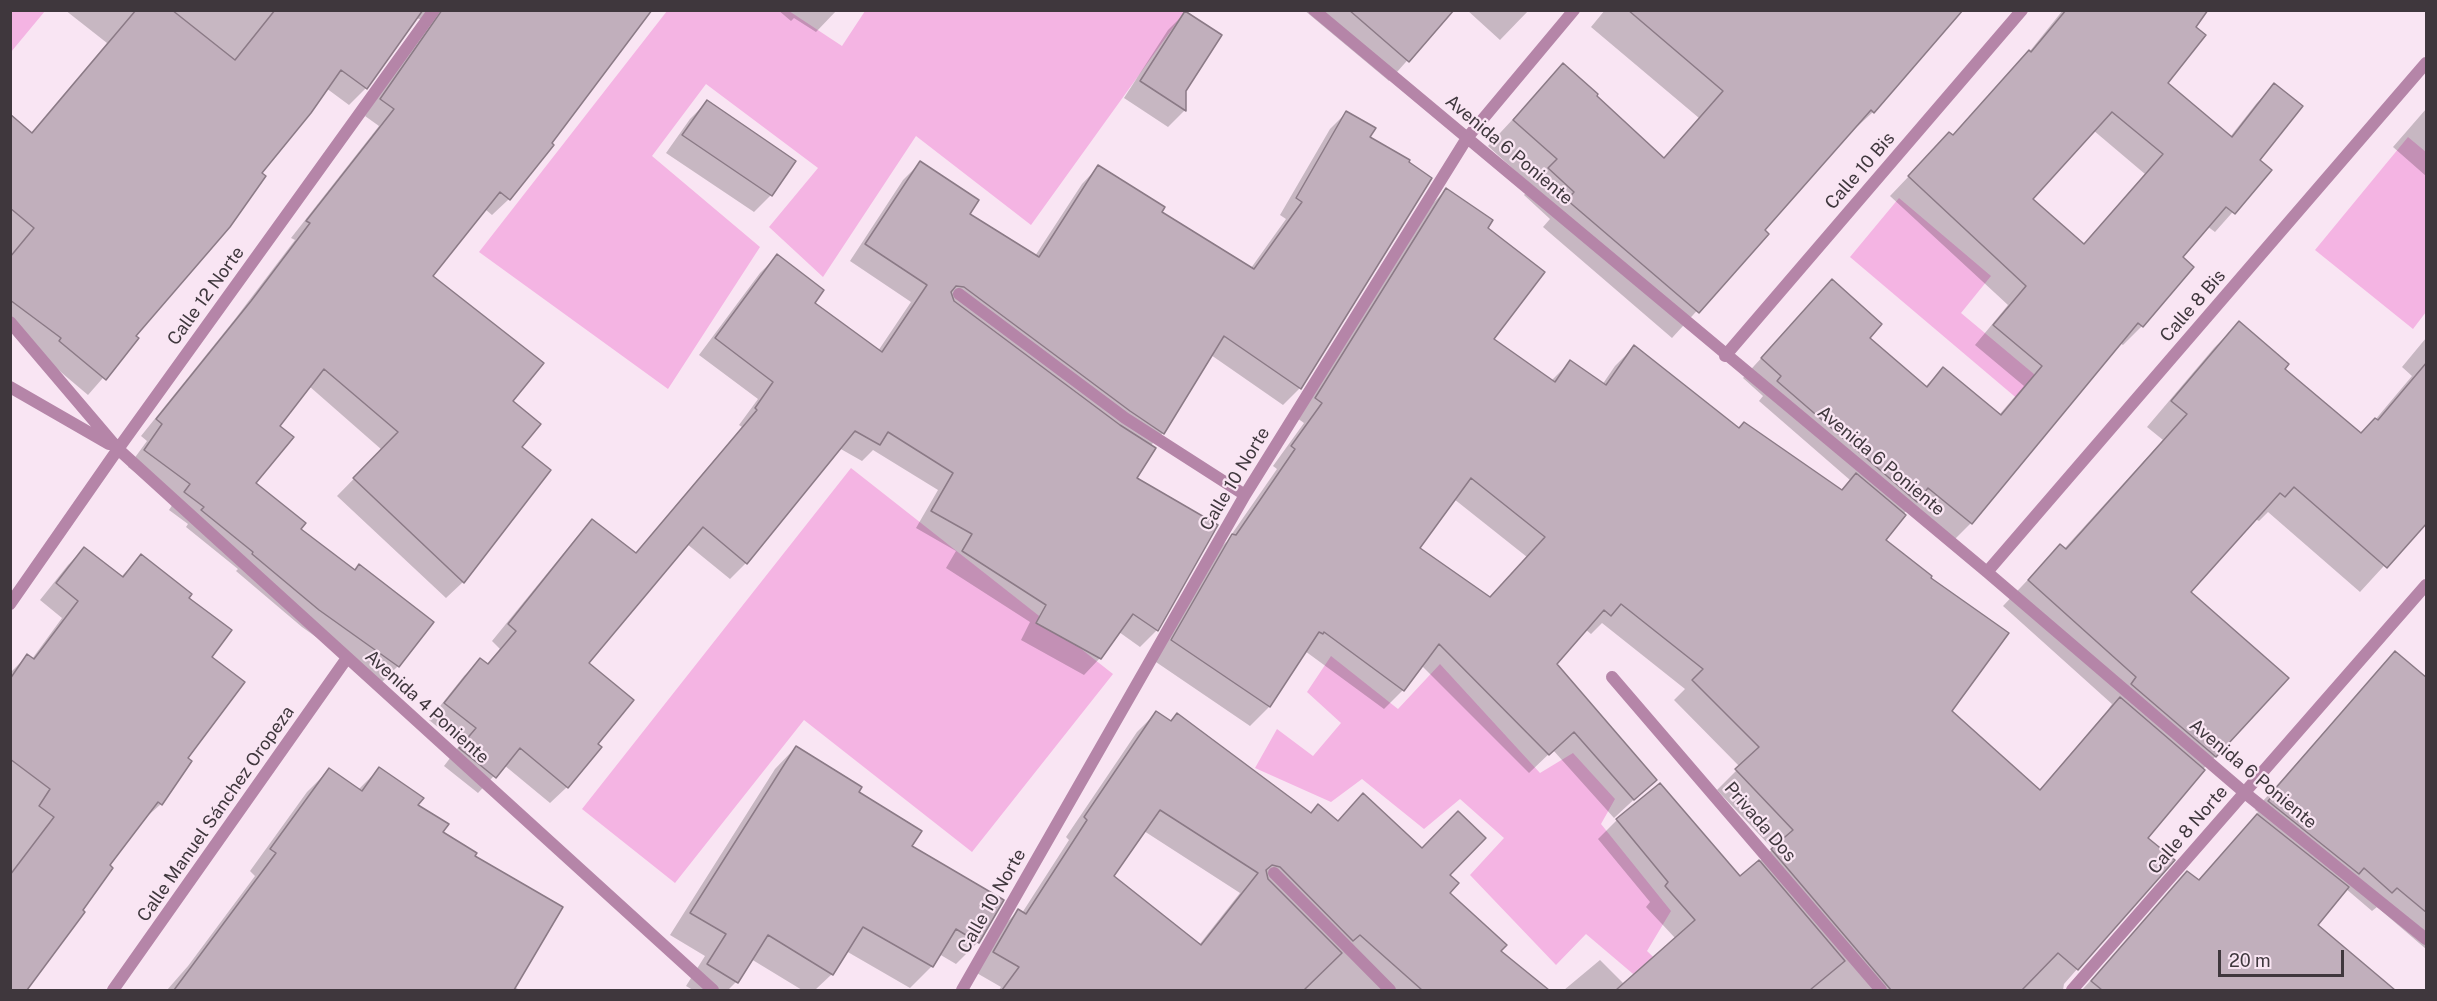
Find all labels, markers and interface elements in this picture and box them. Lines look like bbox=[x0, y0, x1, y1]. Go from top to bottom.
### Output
street label: Avenida 6 Poniente bbox=[1441, 90, 1577, 210]
street label: Calle 10 Bis bbox=[1821, 128, 1899, 214]
street label: Calle 12 Norte bbox=[163, 242, 249, 350]
street label: Calle 8 Bis bbox=[2156, 265, 2230, 347]
street label: Avenida 6 Poniente bbox=[1813, 401, 1949, 521]
street label: Calle 10 Norte bbox=[1196, 423, 1274, 535]
street label: Avenida 4 Poniente bbox=[360, 645, 494, 769]
street label: Calle Manuel Sánchez Oropeza bbox=[133, 702, 299, 926]
street label: Avenida 6 Poniente bbox=[2185, 714, 2321, 834]
street label: Privada Dos bbox=[1720, 778, 1800, 866]
street label: Calle 8 Norte bbox=[2144, 781, 2232, 879]
street label: Calle 10 Norte bbox=[953, 845, 1031, 957]
scale bar bbox=[2221, 938, 2347, 976]
text: 20 m bbox=[2229, 950, 2271, 971]

